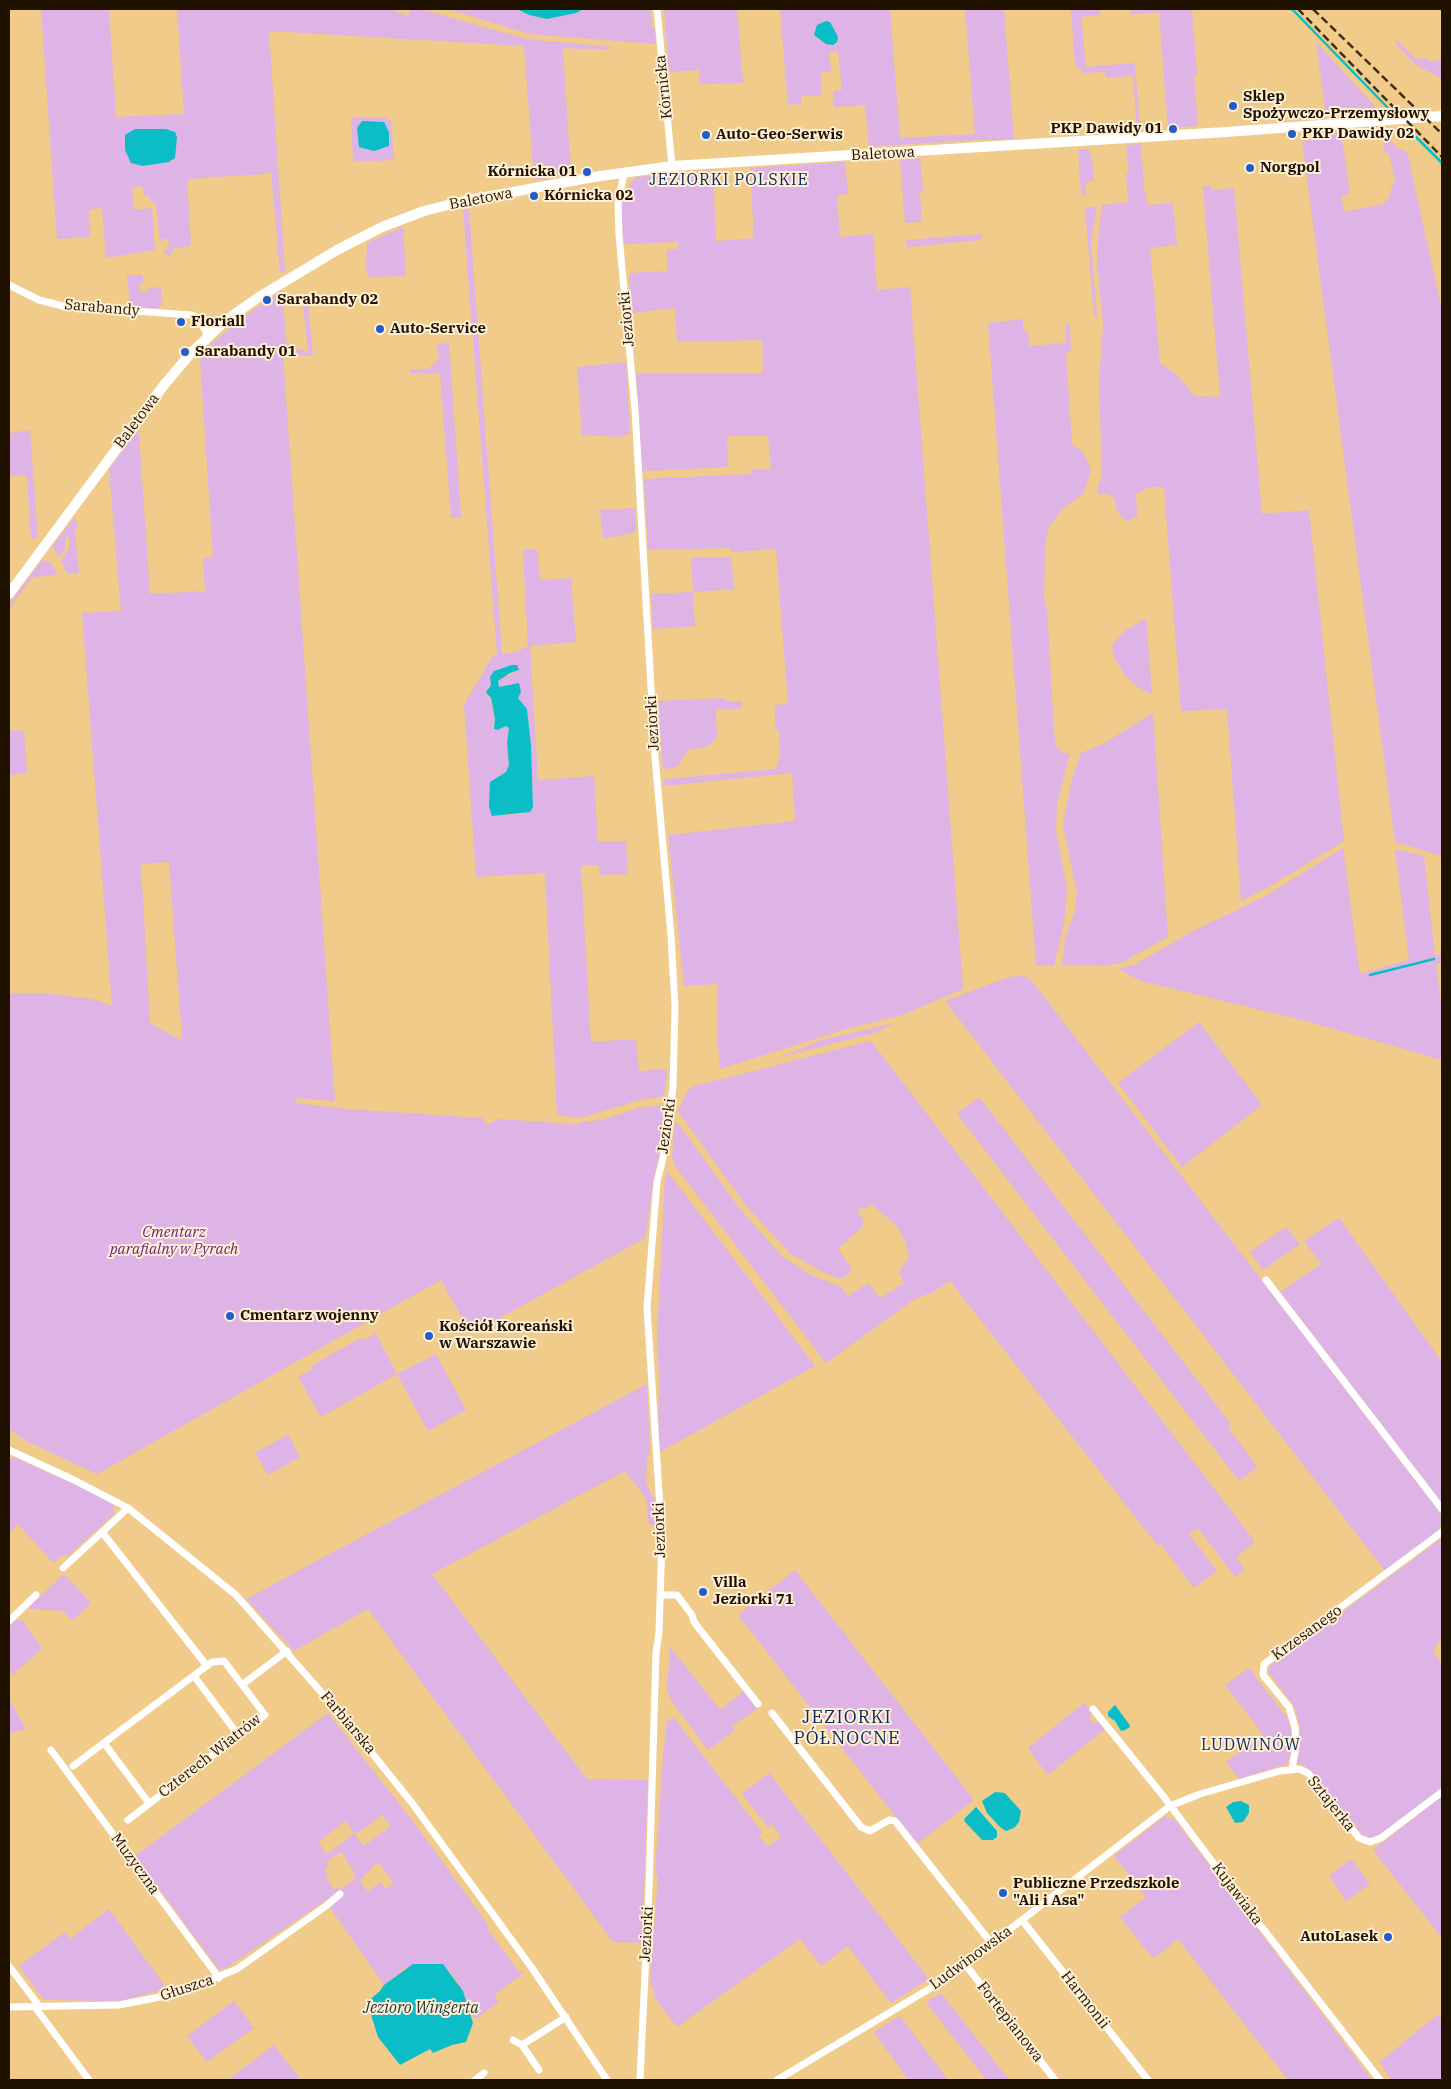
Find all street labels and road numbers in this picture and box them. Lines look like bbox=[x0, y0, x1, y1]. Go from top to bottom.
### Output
street label: Kórnicka bbox=[652, 54, 676, 120]
street label: Baletowa bbox=[850, 143, 916, 165]
street label: Baletowa bbox=[448, 184, 514, 214]
street label: Jeziorki bbox=[616, 291, 638, 347]
street label: Sarabandy bbox=[63, 296, 141, 320]
street label: Baletowa bbox=[111, 390, 163, 452]
street label: Jeziorki bbox=[643, 695, 663, 751]
street label: Jeziorki bbox=[654, 1097, 680, 1155]
street label: Jeziorki bbox=[650, 1502, 670, 1558]
street label: Krzesanego bbox=[1268, 1602, 1346, 1664]
street label: Farbiarska bbox=[317, 1688, 379, 1758]
street label: Czterech Wiatrów bbox=[155, 1710, 265, 1802]
street label: Sztajerka bbox=[1303, 1773, 1359, 1835]
street label: Muzyczna bbox=[107, 1830, 163, 1898]
street label: Kujawiaka bbox=[1208, 1859, 1266, 1929]
street label: Jeziorki bbox=[637, 1906, 657, 1962]
street label: Ludwinowska bbox=[926, 1922, 1016, 1994]
street label: Harmonii bbox=[1057, 1967, 1113, 2033]
street label: Głuszca bbox=[158, 1971, 216, 2005]
street label: Fortepianowa bbox=[973, 1978, 1047, 2066]

